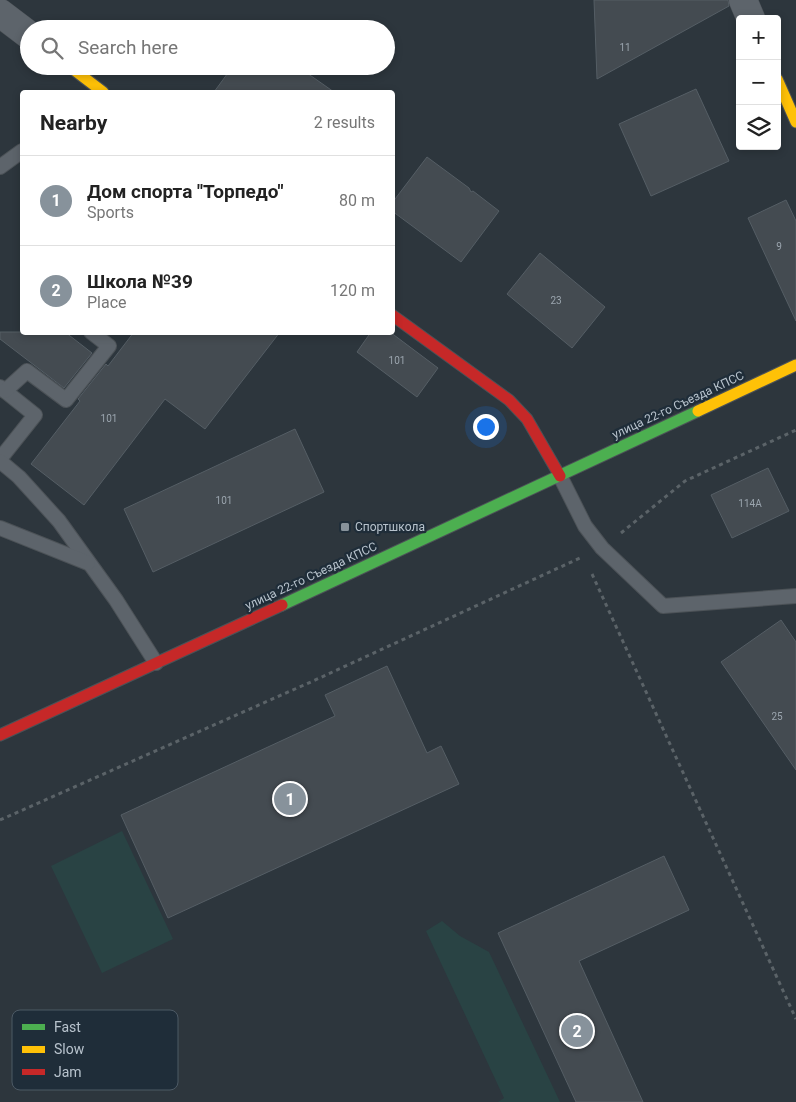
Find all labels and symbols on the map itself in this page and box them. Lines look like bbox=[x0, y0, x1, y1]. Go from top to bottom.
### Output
house number: 11 bbox=[619, 42, 631, 53]
house number: 9 bbox=[776, 241, 782, 252]
house number: 23 bbox=[550, 295, 562, 306]
house number: 101 bbox=[389, 355, 405, 366]
street label: улица 22-го Съезда КПСС bbox=[610, 368, 746, 442]
house number: 101 bbox=[101, 413, 117, 424]
your location bbox=[473, 414, 499, 440]
house number: 101 bbox=[216, 495, 232, 506]
house number: 114А bbox=[738, 498, 762, 509]
place label: Спортшкола bbox=[355, 520, 425, 534]
marker: Спортшкола bbox=[339, 521, 351, 533]
street label: улица 22-го Съезда КПСС bbox=[243, 539, 379, 613]
house number: 25 bbox=[771, 711, 783, 722]
pin: 1 bbox=[274, 780, 306, 818]
legend bbox=[12, 1010, 178, 1090]
pin: 2 bbox=[561, 1012, 593, 1050]
text: Fast bbox=[54, 1019, 81, 1035]
text: Slow bbox=[54, 1041, 85, 1057]
text: Jam bbox=[54, 1064, 82, 1080]

